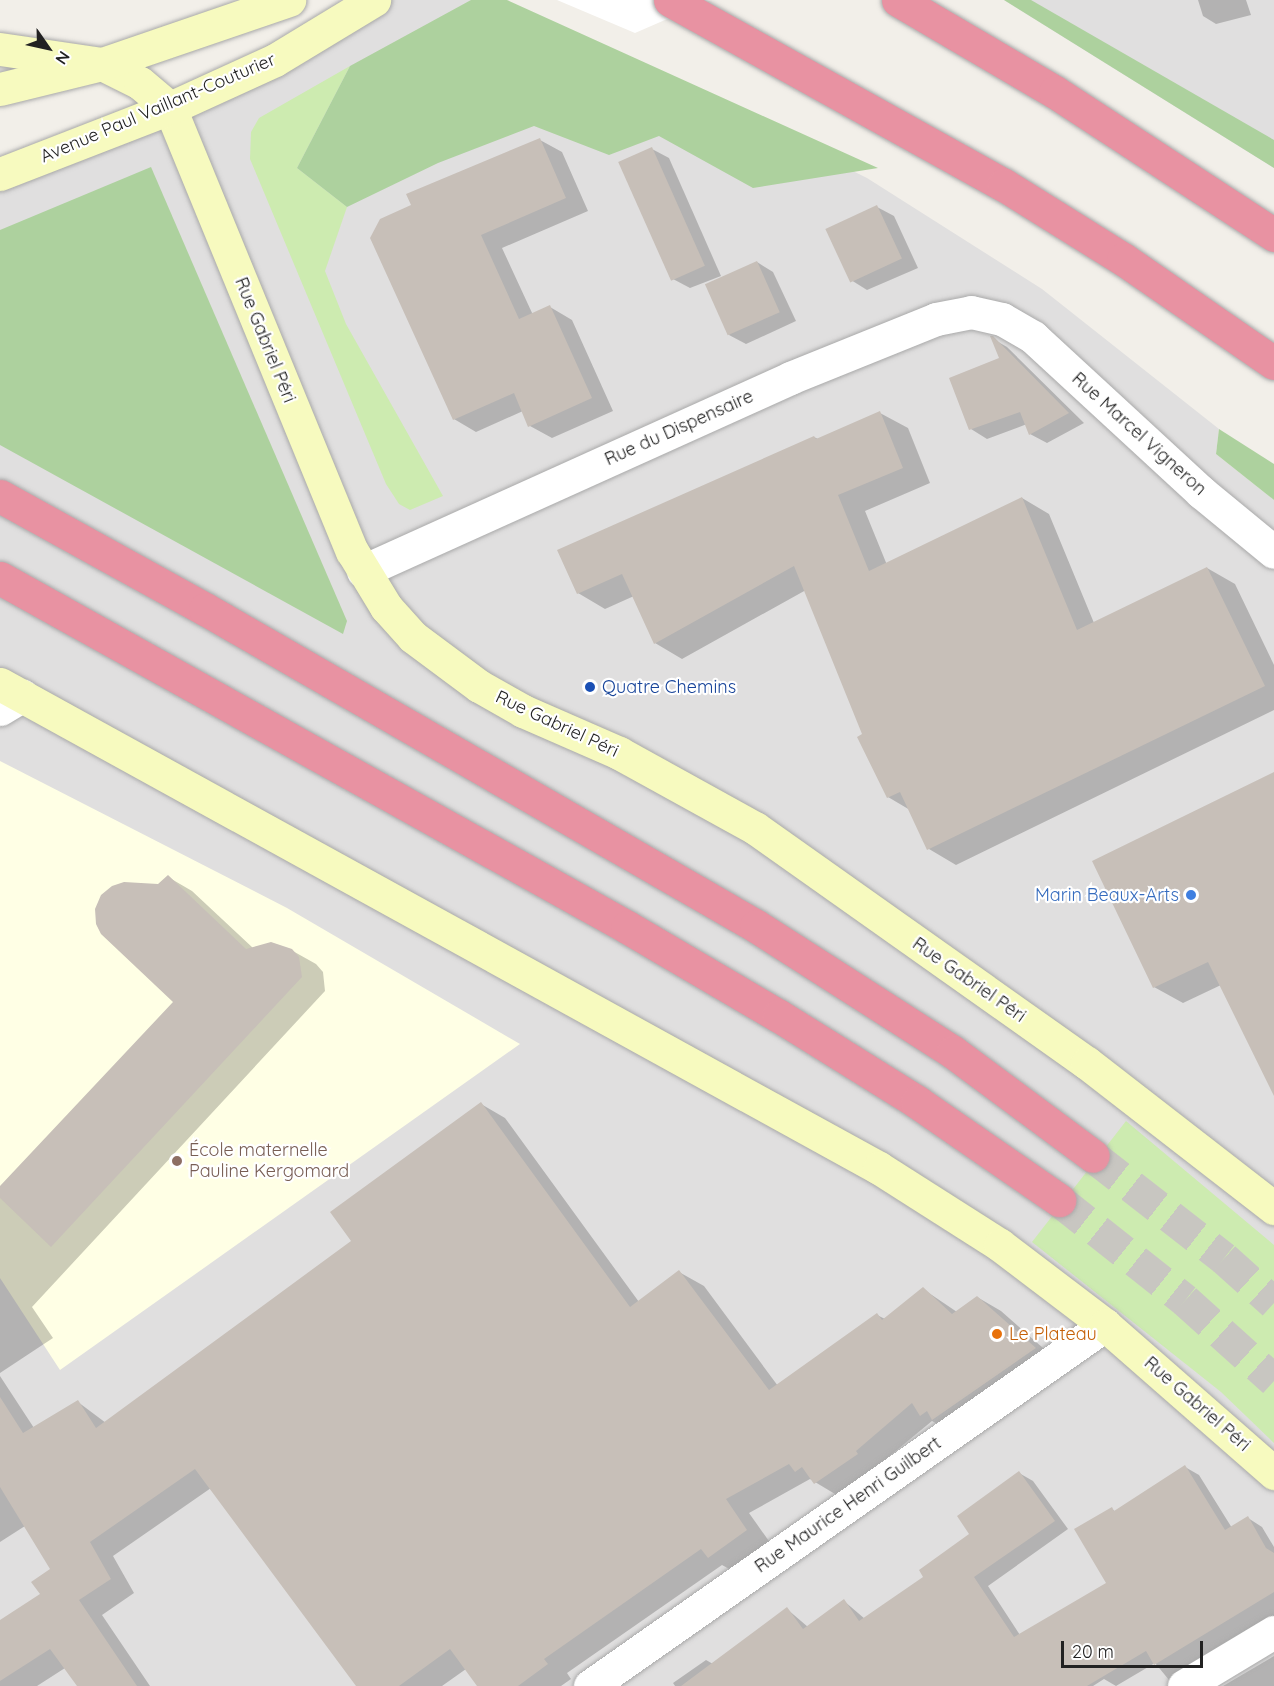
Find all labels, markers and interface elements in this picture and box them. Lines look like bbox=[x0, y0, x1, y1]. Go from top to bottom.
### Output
north arrow bbox=[18, 18, 78, 78]
text: N bbox=[51, 48, 75, 69]
street label: Avenue Paul Vaillant-Couturier bbox=[37, 49, 279, 167]
street label: Rue Gabriel Péri bbox=[230, 274, 300, 406]
street label: Rue Marcel Vigneron bbox=[1067, 368, 1211, 500]
street label: Rue du Dispensaire bbox=[601, 386, 757, 470]
place label: Quatre Chemins bbox=[602, 676, 736, 698]
marker: Quatre Chemins bbox=[583, 680, 597, 694]
street label: Rue Gabriel Péri bbox=[492, 686, 622, 762]
place label: Marin Beaux-Arts bbox=[1035, 884, 1179, 906]
marker: Marin Beaux-Arts bbox=[1184, 888, 1198, 902]
street label: Rue Gabriel Péri bbox=[908, 933, 1030, 1027]
place label: École maternelle Pauline Kergomard bbox=[189, 1140, 349, 1182]
marker: École maternelle Pauline Kergomard bbox=[170, 1154, 184, 1168]
place label: Le Plateau bbox=[1009, 1323, 1097, 1345]
marker: Le Plateau bbox=[990, 1327, 1004, 1341]
street label: Rue Gabriel Péri bbox=[1140, 1352, 1254, 1456]
street label: Rue Maurice Henri Guilbert bbox=[751, 1432, 945, 1578]
scale bar bbox=[1064, 1629, 1206, 1667]
text: 20 m bbox=[1072, 1640, 1114, 1663]

